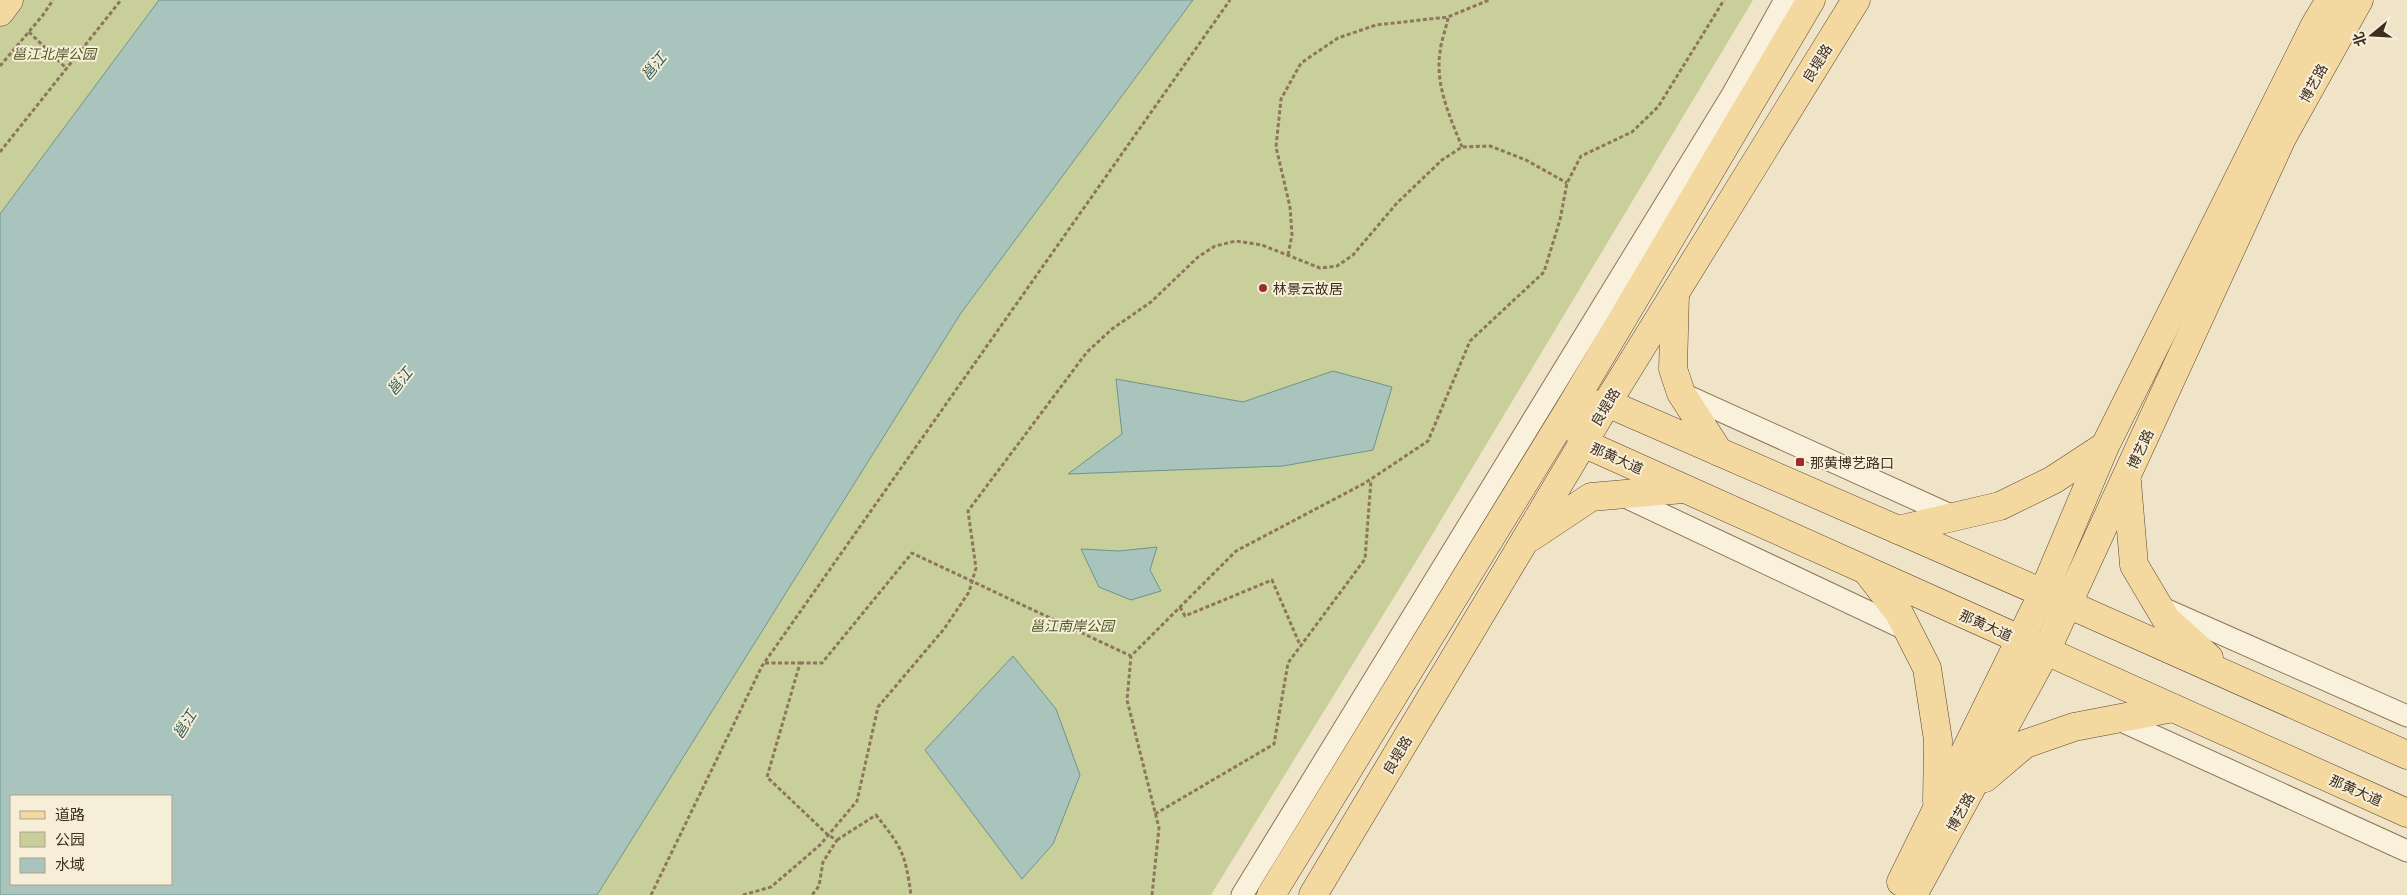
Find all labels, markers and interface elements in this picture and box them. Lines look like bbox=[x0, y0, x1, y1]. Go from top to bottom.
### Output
north arrow bbox=[2347, 10, 2397, 60]
text: 北 bbox=[2348, 30, 2370, 49]
street label: 良堤路 bbox=[1798, 40, 1836, 86]
park label: 邕江北岸公园 bbox=[12, 44, 98, 63]
water label: 邕江 bbox=[636, 47, 671, 84]
street label: 博艺路 bbox=[2295, 60, 2331, 106]
place label: 林景云故居 bbox=[1273, 279, 1343, 298]
marker: 林景云故居 bbox=[1257, 282, 1269, 294]
water label: 邕江 bbox=[382, 362, 417, 399]
street label: 良堤路 bbox=[1586, 384, 1624, 430]
street label: 博艺路 bbox=[2123, 426, 2157, 472]
street label: 那黄大道 bbox=[1588, 438, 1646, 478]
place label: 那黄博艺路口 bbox=[1810, 453, 1894, 472]
marker: 那黄博艺路口 bbox=[1794, 456, 1806, 468]
street label: 那黄大道 bbox=[1957, 605, 2015, 645]
park label: 邕江南岸公园 bbox=[1030, 616, 1116, 635]
water label: 邕江 bbox=[168, 704, 201, 742]
street label: 良堤路 bbox=[1378, 732, 1416, 778]
street label: 那黄大道 bbox=[2327, 770, 2385, 810]
street label: 博艺路 bbox=[1942, 789, 1978, 835]
legend bbox=[10, 795, 172, 885]
text: 道路 bbox=[55, 804, 85, 824]
text: 公园 bbox=[55, 829, 85, 849]
text: 水域 bbox=[55, 854, 85, 874]

